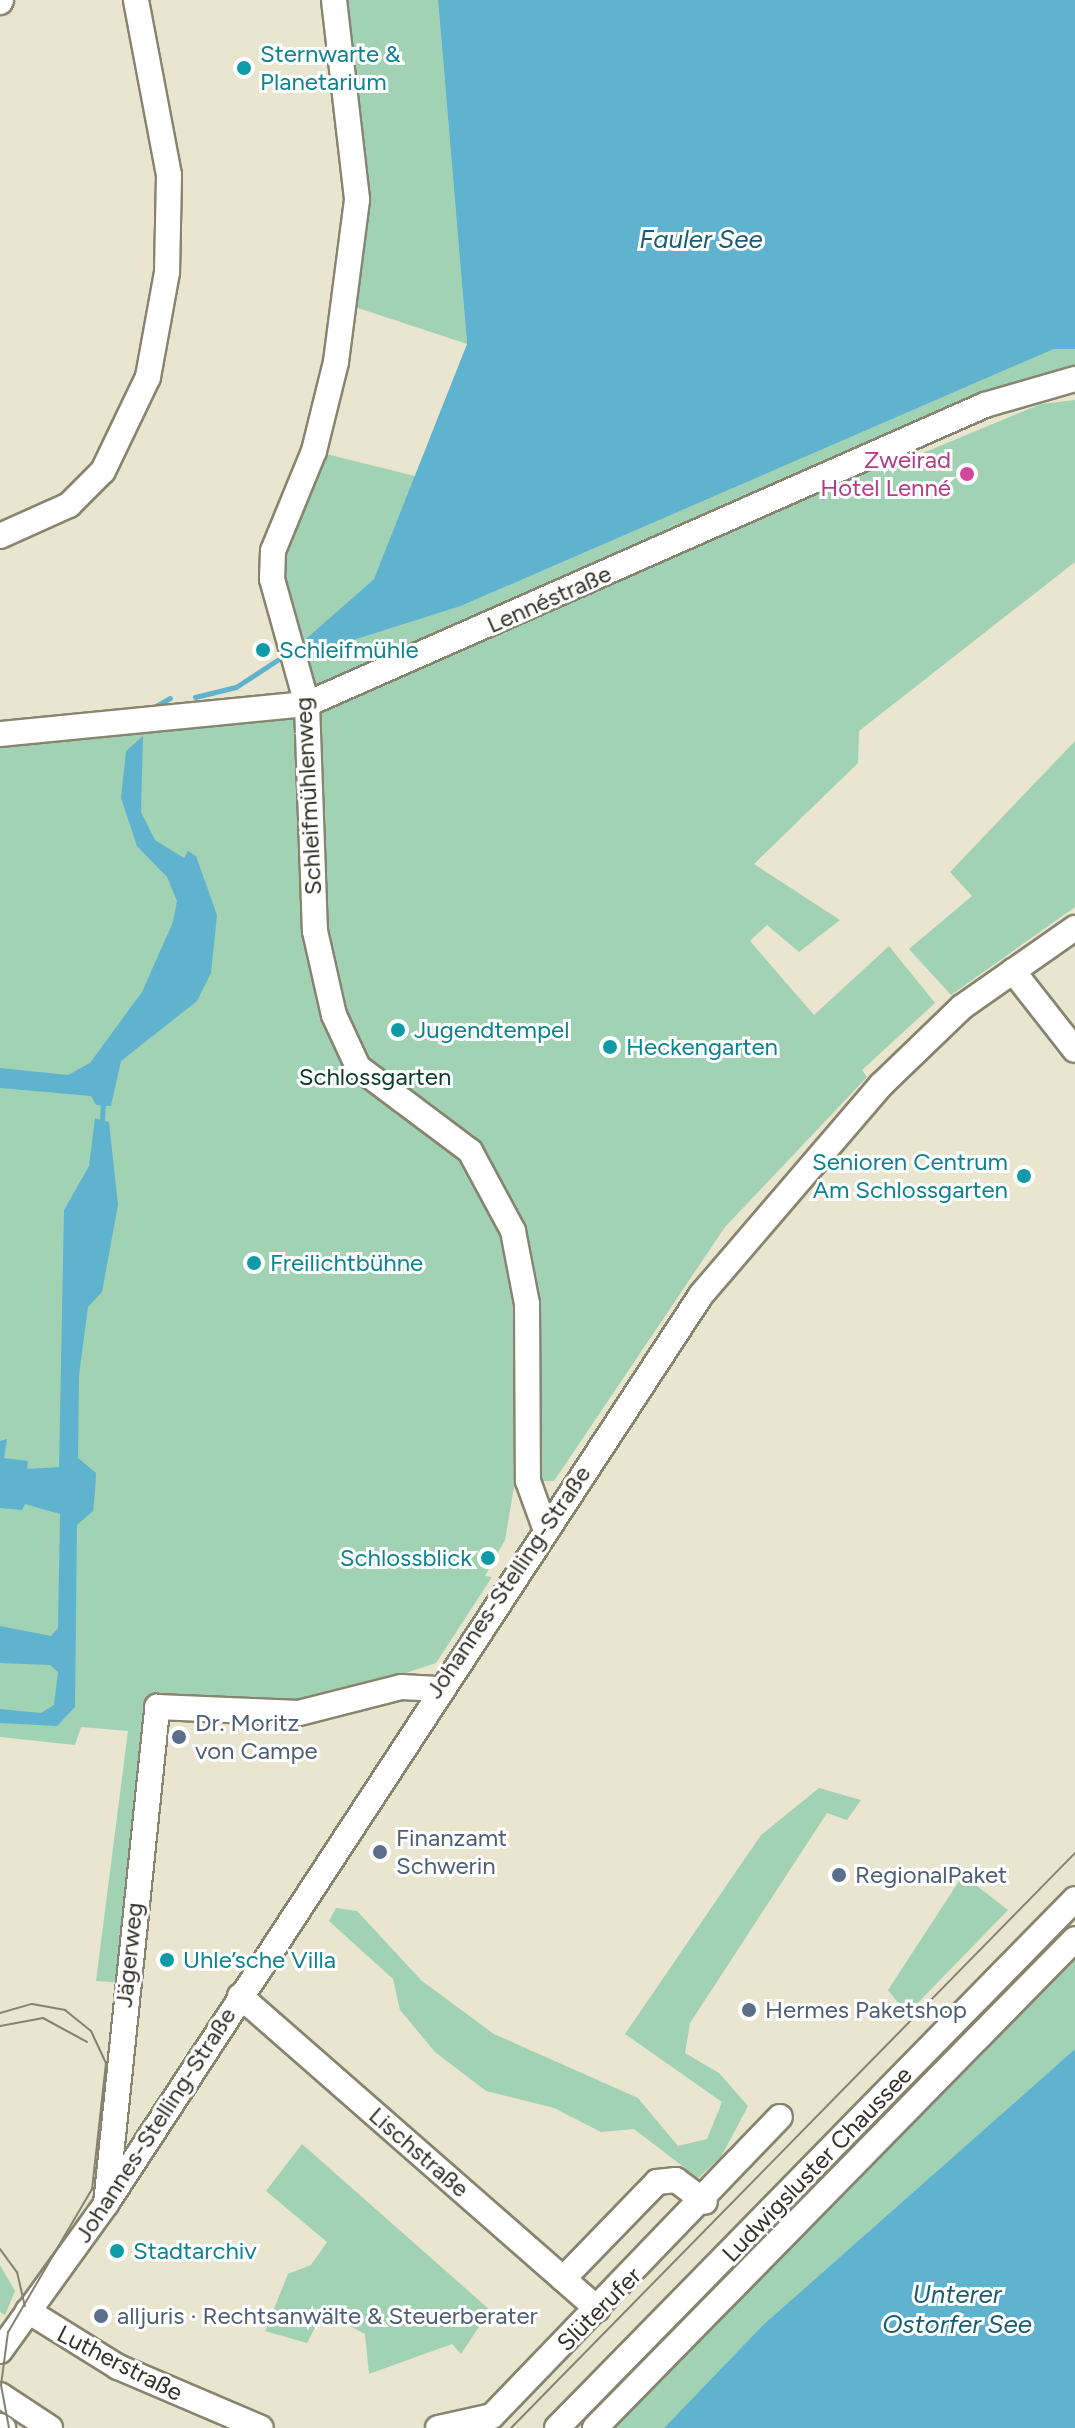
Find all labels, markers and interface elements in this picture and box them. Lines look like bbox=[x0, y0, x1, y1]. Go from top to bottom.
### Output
place label: Sternwarte & Planetarium bbox=[260, 40, 401, 96]
marker: Sternwarte & Planetarium bbox=[235, 59, 253, 77]
water label: Fauler See bbox=[639, 224, 763, 256]
place label: Zweirad Hotel Lenné bbox=[820, 446, 951, 502]
marker: Zweirad Hotel Lenné bbox=[958, 465, 976, 483]
street label: Lennéstraße bbox=[483, 559, 615, 639]
place label: Schleifmühle bbox=[279, 636, 419, 664]
marker: Schleifmühle bbox=[254, 641, 272, 659]
street label: Schleifmühlenweg bbox=[288, 696, 328, 896]
place label: Jugendtempel bbox=[414, 1016, 570, 1044]
marker: Jugendtempel bbox=[389, 1021, 407, 1039]
place label: Heckengarten bbox=[626, 1033, 778, 1061]
marker: Heckengarten bbox=[601, 1038, 619, 1056]
park label: Schlossgarten bbox=[299, 1063, 451, 1091]
place label: Senioren Centrum Am Schlossgarten bbox=[812, 1148, 1008, 1204]
marker: Senioren Centrum Am Schlossgarten bbox=[1015, 1167, 1033, 1185]
place label: Freilichtbühne bbox=[270, 1249, 423, 1277]
marker: Freilichtbühne bbox=[245, 1254, 263, 1272]
street label: Johannes-Stelling-Straße bbox=[419, 1460, 597, 1704]
place label: Schlossblick bbox=[340, 1544, 472, 1572]
marker: Schlossblick bbox=[479, 1549, 497, 1567]
place label: Dr. Moritz von Campe bbox=[195, 1709, 318, 1765]
marker: Dr. Moritz von Campe bbox=[170, 1728, 188, 1746]
place label: Finanzamt Schwerin bbox=[396, 1824, 507, 1880]
marker: Finanzamt Schwerin bbox=[371, 1843, 389, 1861]
place label: RegionalPaket bbox=[855, 1861, 1007, 1889]
marker: RegionalPaket bbox=[830, 1866, 848, 1884]
street label: Jägerweg bbox=[109, 1901, 149, 2009]
place label: Uhle’sche Villa bbox=[183, 1946, 336, 1974]
marker: Uhle’sche Villa bbox=[158, 1951, 176, 1969]
place label: Hermes Paketshop bbox=[765, 1996, 967, 2024]
marker: Hermes Paketshop bbox=[740, 2001, 758, 2019]
street label: Johannes-Stelling-Straße bbox=[68, 2002, 242, 2248]
street label: Ludwigsluster Chaussee bbox=[716, 2060, 918, 2268]
street label: Lischstraße bbox=[363, 2101, 475, 2203]
place label: Stadtarchiv bbox=[133, 2237, 257, 2265]
marker: Stadtarchiv bbox=[108, 2242, 126, 2260]
street label: Slüterufer bbox=[551, 2261, 647, 2357]
water label: Unterer Ostorfer See bbox=[882, 2279, 1032, 2340]
place label: alljuris · Rechtsanwälte & Steuerberater bbox=[117, 2302, 538, 2330]
marker: alljuris · Rechtsanwälte & Steuerberater bbox=[92, 2307, 110, 2325]
street label: Lutherstraße bbox=[53, 2319, 187, 2407]

